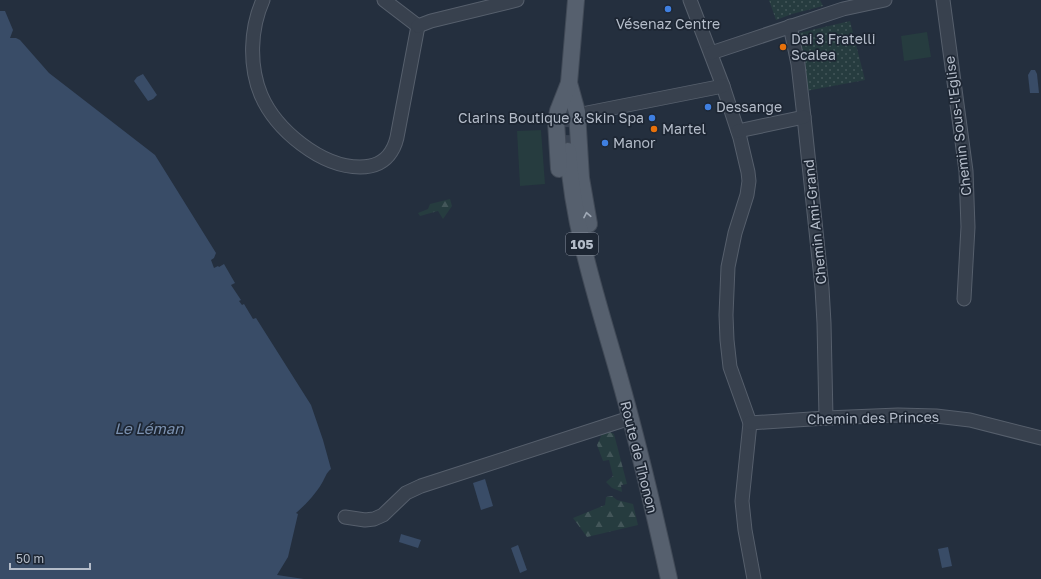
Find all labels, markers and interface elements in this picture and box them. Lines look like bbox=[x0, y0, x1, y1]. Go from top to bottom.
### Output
marker: Vésenaz Centre bbox=[663, 4, 673, 14]
place label: Vésenaz Centre bbox=[616, 15, 720, 32]
place label: Dai 3 Fratelli Scalea bbox=[791, 30, 876, 63]
marker: Dai 3 Fratelli Scalea bbox=[778, 42, 788, 52]
street label: Chemin Sous-l'Eglise bbox=[940, 55, 975, 197]
place label: Dessange bbox=[716, 98, 782, 115]
marker: Dessange bbox=[703, 102, 713, 112]
place label: Clarins Boutique & Skin Spa bbox=[458, 109, 644, 126]
marker: Clarins Boutique & Skin Spa bbox=[647, 113, 657, 123]
place label: Martel bbox=[662, 120, 706, 137]
marker: Martel bbox=[649, 124, 659, 134]
place label: Manor bbox=[613, 134, 656, 151]
marker: Manor bbox=[600, 138, 610, 148]
street label: Chemin Ami-Grand bbox=[799, 159, 830, 285]
one-way arrow bbox=[584, 212, 592, 218]
road number: 105 bbox=[566, 233, 598, 255]
street label: Route de Thonon bbox=[617, 399, 662, 515]
street label: Chemin des Princes bbox=[807, 408, 939, 427]
water label: Le Léman bbox=[115, 419, 184, 437]
scale bar bbox=[10, 545, 90, 571]
text: 50 m bbox=[16, 551, 44, 566]

